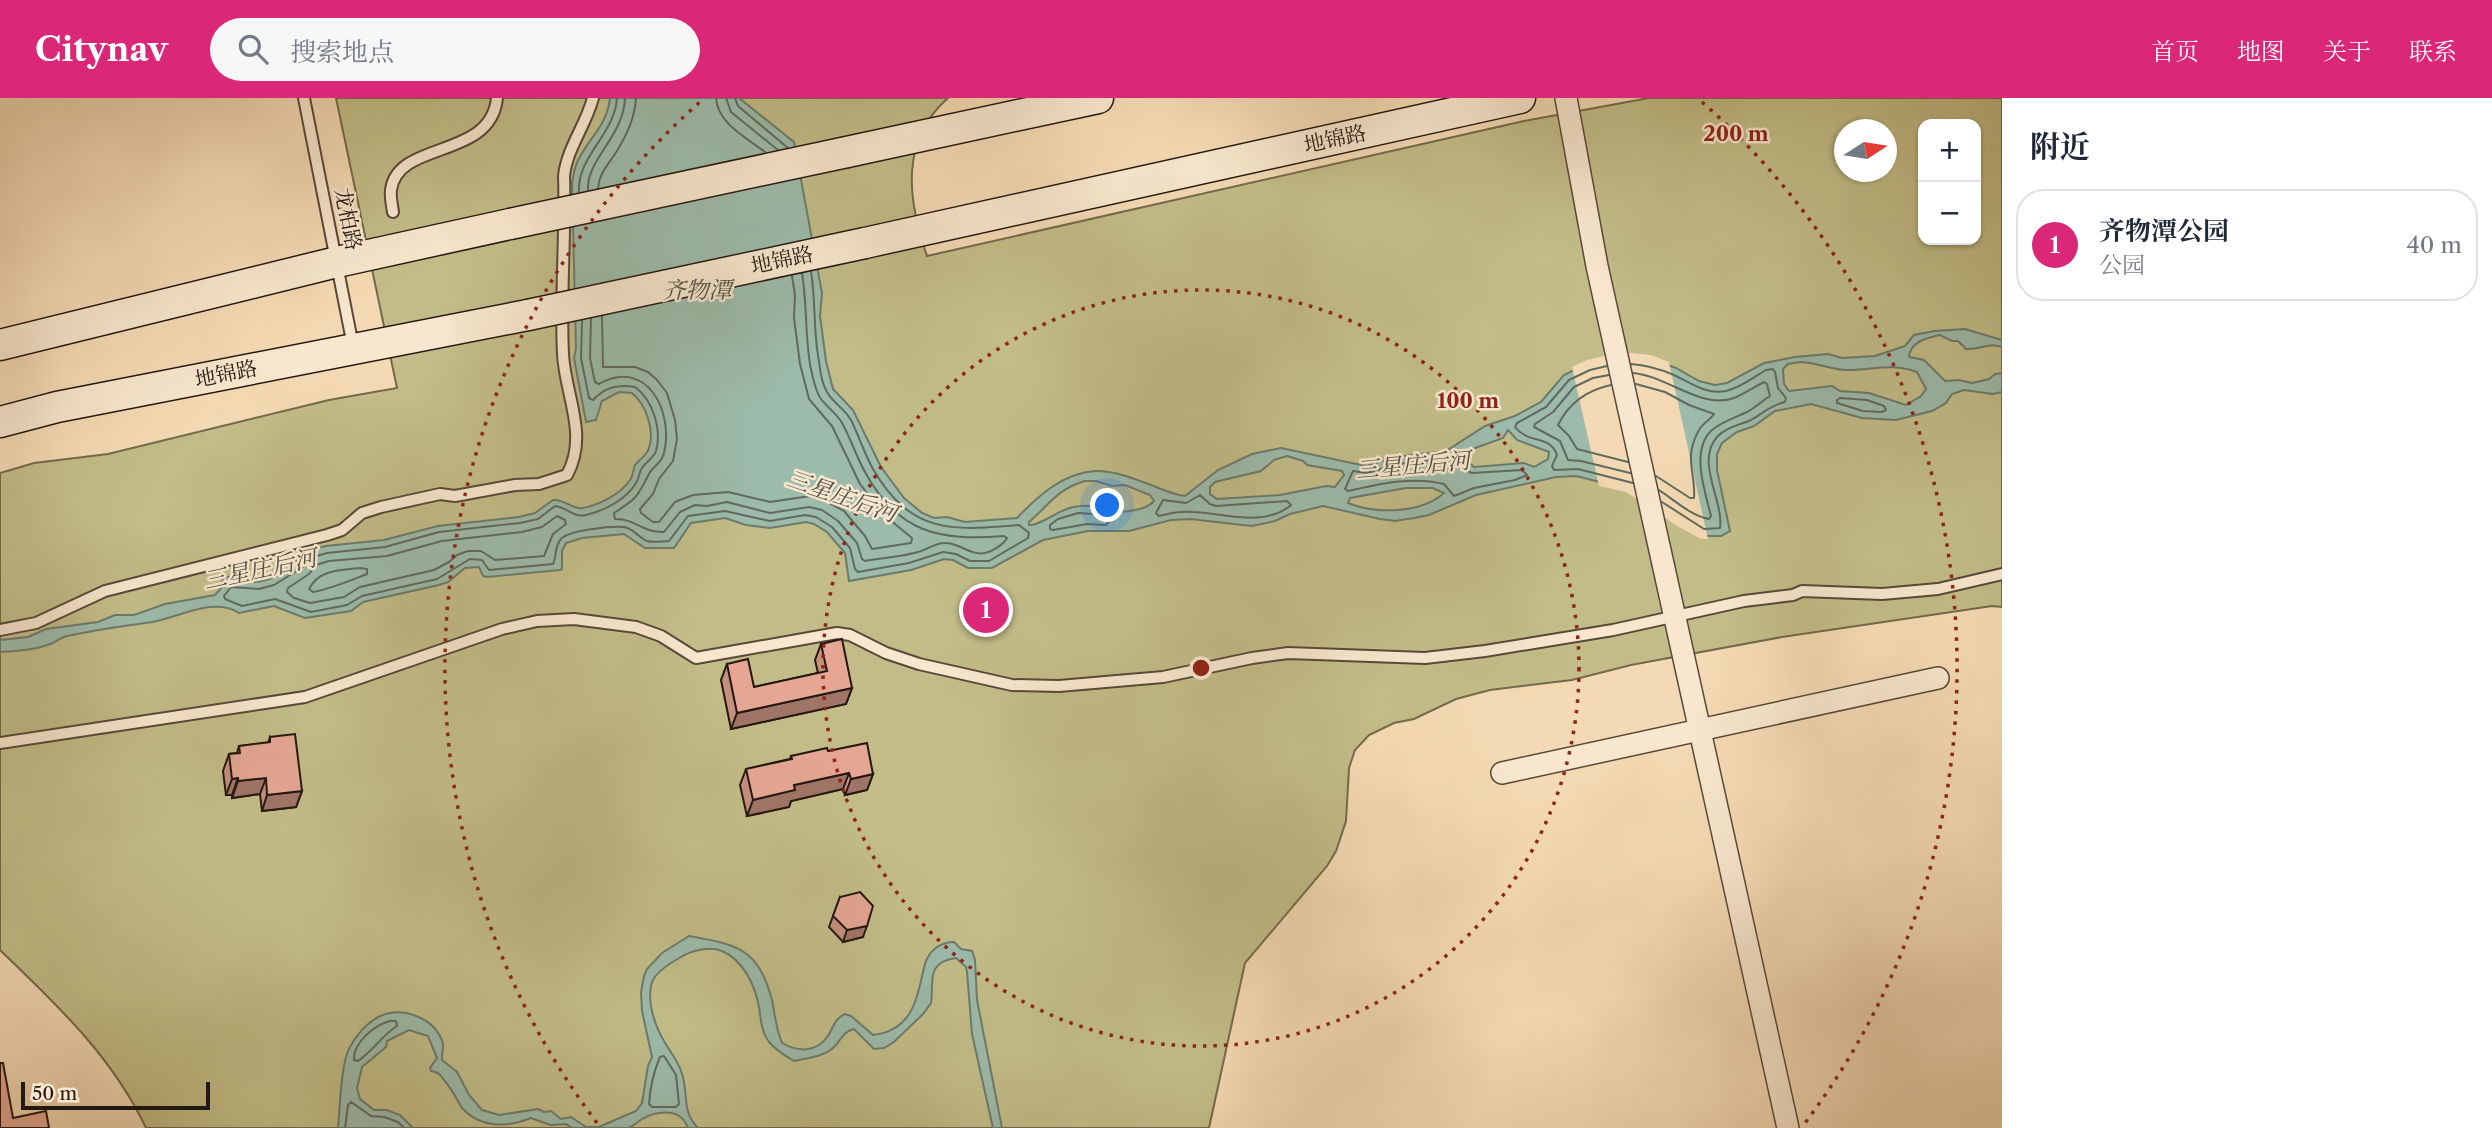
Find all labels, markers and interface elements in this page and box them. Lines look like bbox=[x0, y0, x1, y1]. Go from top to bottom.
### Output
search box bbox=[210, 18, 700, 81]
text: Citynav bbox=[35, 29, 168, 70]
icon: search bbox=[234, 30, 272, 68]
text: 搜索地点 bbox=[290, 36, 394, 68]
text: 首页 bbox=[2151, 37, 2199, 66]
text: 地图 bbox=[2237, 37, 2285, 66]
text: 关于 bbox=[2323, 37, 2371, 66]
text: 联系 bbox=[2409, 37, 2457, 66]
north arrow bbox=[1834, 119, 1897, 182]
map controls bbox=[1918, 119, 1981, 245]
button: + bbox=[1918, 119, 1981, 182]
street label: 地锦路 bbox=[1301, 120, 1368, 157]
text: 200 m bbox=[1703, 121, 1769, 146]
text: 附近 bbox=[2030, 128, 2090, 165]
button: − bbox=[1918, 182, 1981, 245]
street label: 龙柏路 bbox=[330, 186, 367, 252]
text: 齐物潭公园 bbox=[2099, 215, 2229, 247]
text: 1 bbox=[2050, 231, 2060, 259]
text: 40 m bbox=[2407, 231, 2462, 259]
street label: 地锦路 bbox=[748, 241, 815, 278]
text: 公园 bbox=[2099, 251, 2145, 279]
water label: 齐物潭 bbox=[663, 276, 736, 304]
street label: 地锦路 bbox=[193, 355, 259, 392]
text: 100 m bbox=[1437, 388, 1499, 413]
water label: 三星庄后河 bbox=[1354, 446, 1475, 484]
water label: 三星庄后河 bbox=[783, 464, 905, 529]
your location bbox=[1090, 488, 1124, 522]
water label: 三星庄后河 bbox=[201, 543, 323, 595]
pin: 1 bbox=[963, 584, 1009, 636]
centre of rings bbox=[1189, 656, 1213, 680]
scale bar bbox=[21, 1079, 210, 1111]
text: 50 m bbox=[32, 1082, 77, 1105]

